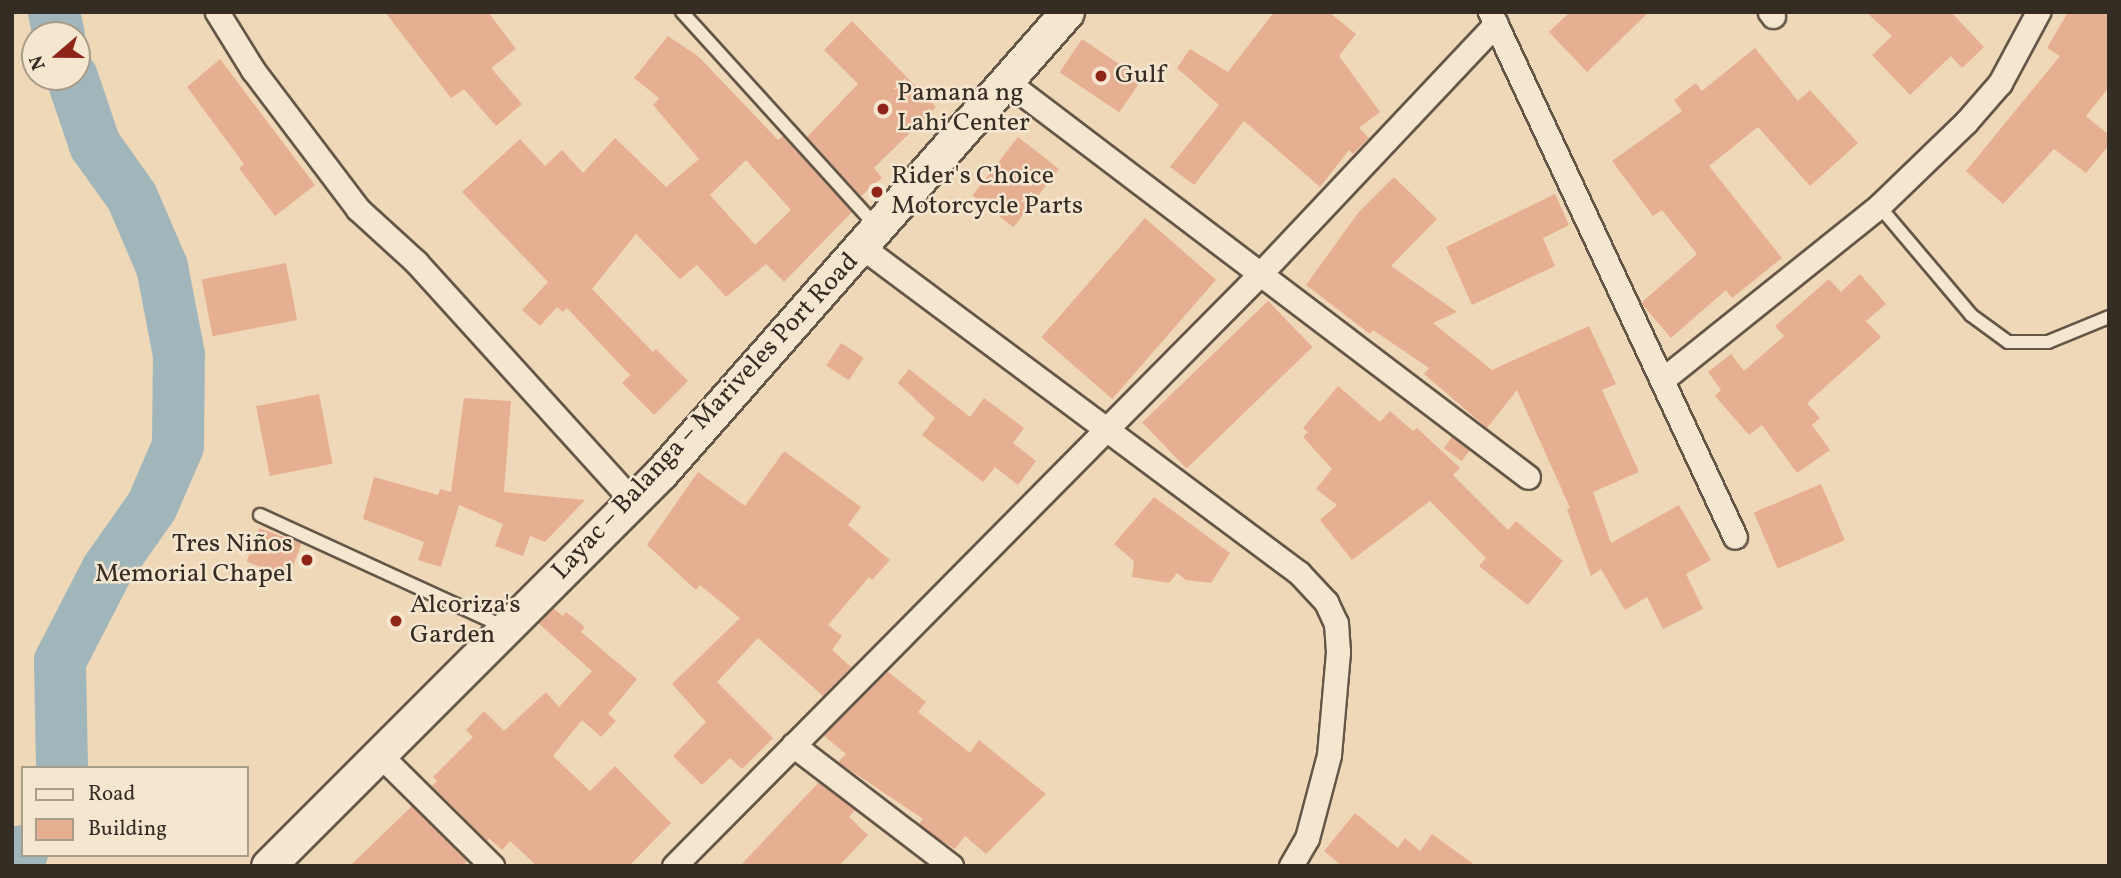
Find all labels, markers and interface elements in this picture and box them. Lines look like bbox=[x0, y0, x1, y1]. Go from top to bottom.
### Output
north arrow bbox=[21, 21, 91, 91]
text: N bbox=[24, 52, 53, 73]
place label: Gulf bbox=[1115, 60, 1165, 92]
marker: Gulf bbox=[1093, 68, 1109, 84]
place label: Pamana ng Lahi Center bbox=[897, 78, 1030, 140]
marker: Pamana ng Lahi Center bbox=[875, 101, 891, 117]
place label: Rider's Choice Motorcycle Parts bbox=[891, 161, 1083, 222]
marker: Rider's Choice Motorcycle Parts bbox=[869, 184, 885, 200]
street label: Layac – Balanga – Mariveles Port Road bbox=[545, 246, 867, 588]
place label: Tres Niños Memorial Chapel bbox=[95, 529, 293, 590]
marker: Tres Niños Memorial Chapel bbox=[299, 552, 315, 568]
place label: Alcoriza's Garden bbox=[410, 590, 521, 652]
marker: Alcoriza's Garden bbox=[388, 613, 404, 629]
legend bbox=[21, 766, 248, 857]
text: Road bbox=[88, 780, 135, 809]
text: Building bbox=[88, 815, 167, 844]

